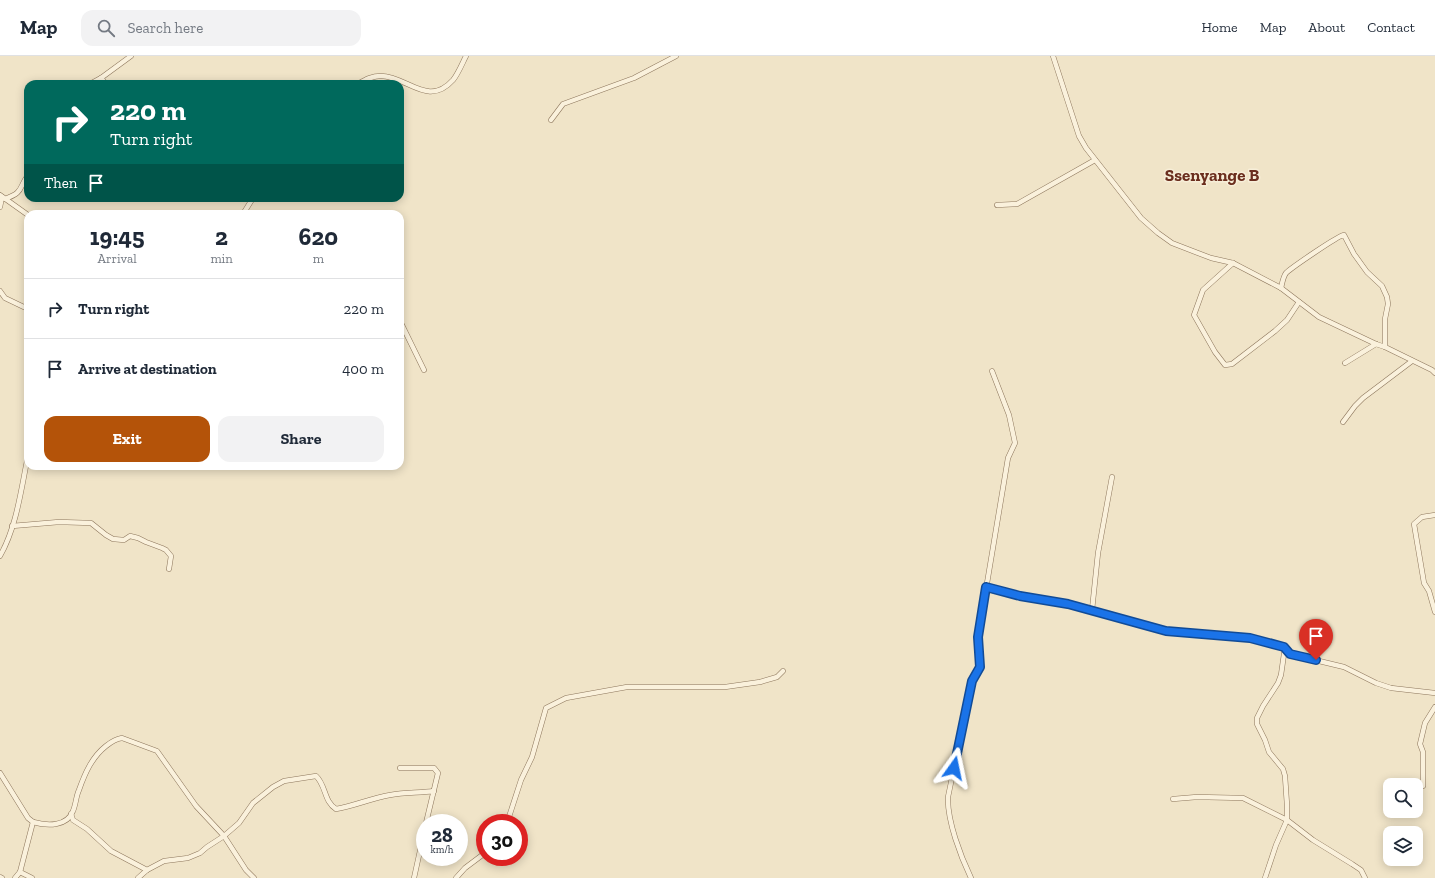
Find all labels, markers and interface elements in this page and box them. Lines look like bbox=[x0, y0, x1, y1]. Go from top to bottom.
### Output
search box bbox=[81, 10, 361, 46]
text: Map bbox=[20, 16, 57, 39]
icon: search bbox=[95, 17, 117, 39]
text: Search here bbox=[127, 19, 203, 37]
text: Home bbox=[1202, 19, 1238, 36]
text: Map bbox=[1260, 19, 1286, 36]
text: About bbox=[1308, 19, 1345, 36]
text: Contact bbox=[1367, 19, 1415, 36]
text: 220 m bbox=[110, 94, 186, 127]
icon: right bbox=[44, 96, 96, 148]
text: Turn right bbox=[110, 128, 192, 150]
district label: Ssenyange B bbox=[1165, 165, 1260, 185]
icon: arrive bbox=[85, 172, 107, 194]
text: Then bbox=[44, 174, 77, 192]
text: 19:45 bbox=[90, 222, 145, 251]
text: 2 bbox=[215, 222, 228, 251]
text: 620 bbox=[299, 222, 338, 251]
text: Arrival bbox=[98, 251, 137, 266]
text: min bbox=[210, 251, 233, 266]
text: m bbox=[313, 251, 324, 266]
icon: right bbox=[44, 298, 66, 320]
text: Turn right bbox=[78, 300, 149, 318]
text: 220 m bbox=[344, 300, 384, 318]
icon: arrive bbox=[44, 358, 66, 380]
text: Arrive at destination bbox=[78, 360, 217, 378]
text: 400 m bbox=[342, 360, 384, 378]
button: Exit bbox=[44, 416, 210, 462]
button: Share bbox=[218, 416, 384, 462]
pin bbox=[1299, 619, 1333, 660]
icon: arrive bbox=[1305, 625, 1327, 647]
position arrow bbox=[933, 747, 975, 789]
map controls bbox=[1383, 778, 1423, 866]
button: search bbox=[1383, 778, 1423, 818]
speed limit sign: 30 bbox=[476, 814, 528, 866]
text: 28 bbox=[431, 823, 453, 847]
button: layers bbox=[1383, 826, 1423, 866]
text: km/h bbox=[431, 844, 453, 856]

